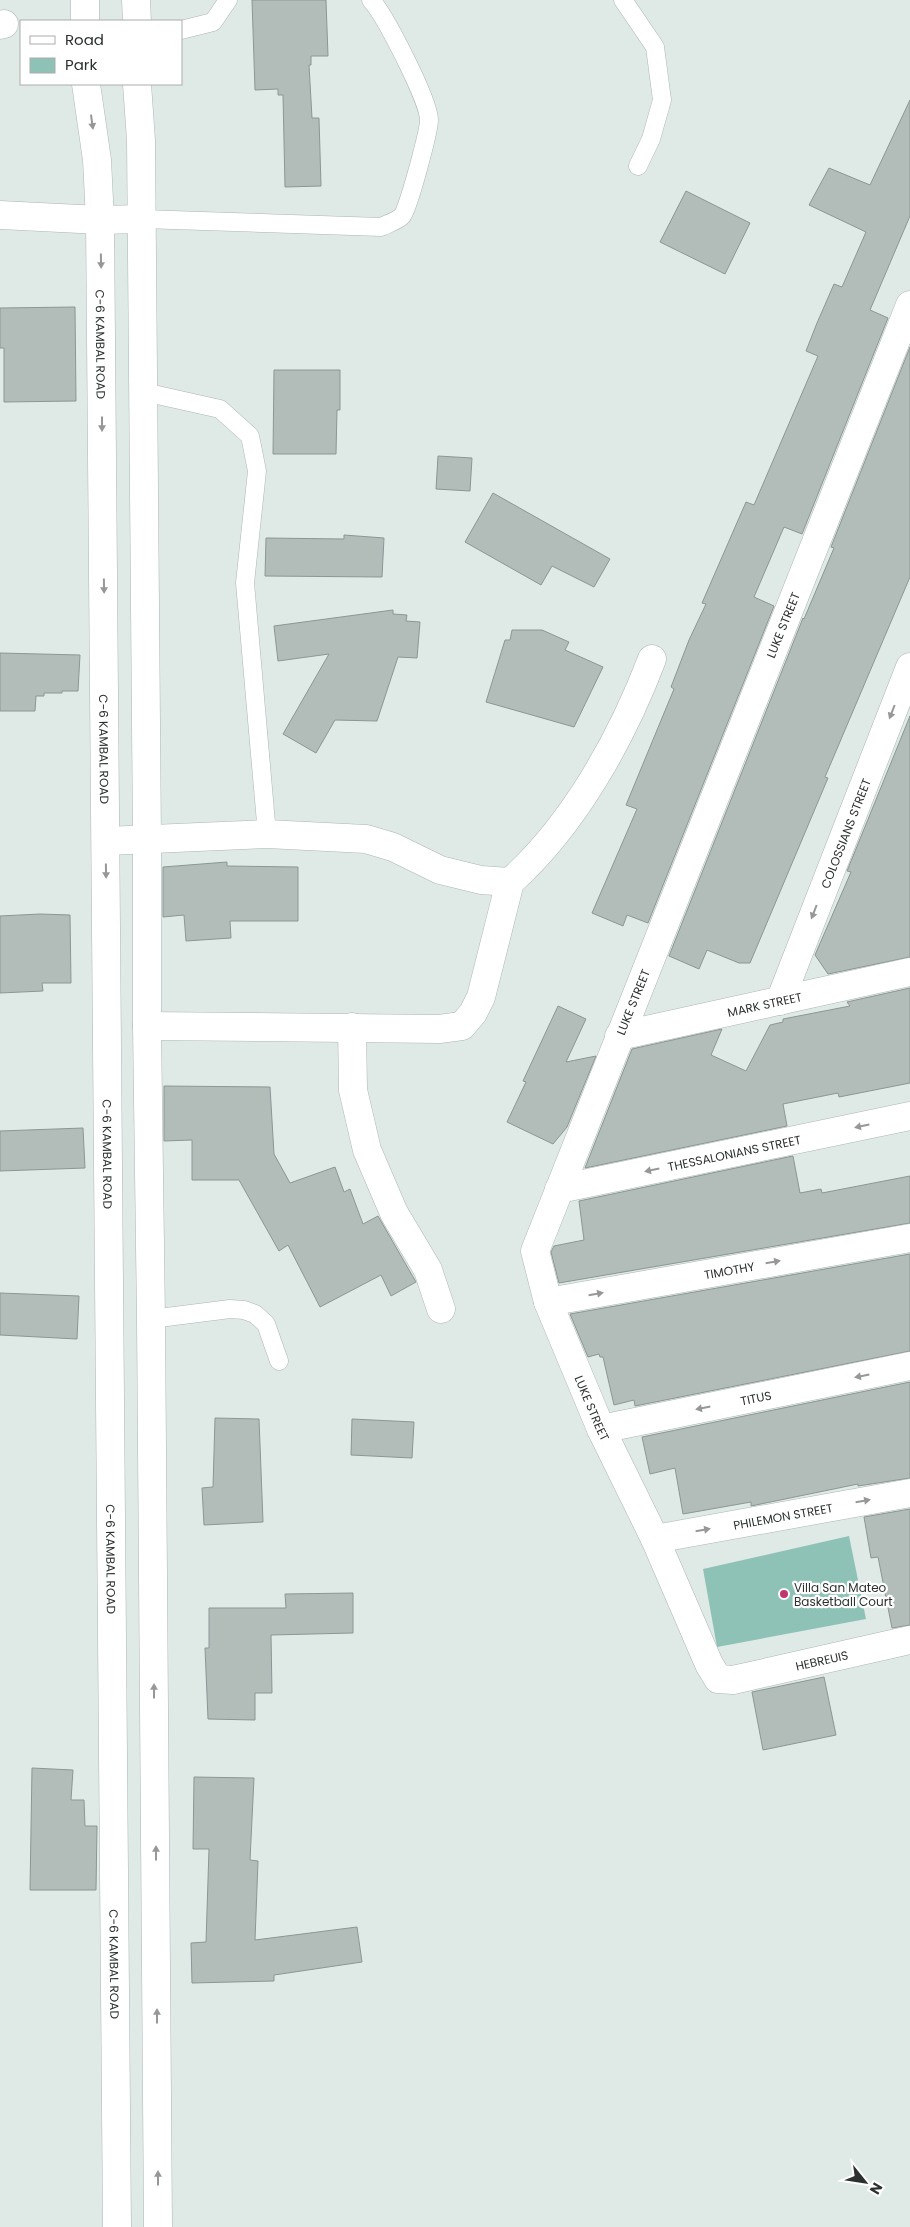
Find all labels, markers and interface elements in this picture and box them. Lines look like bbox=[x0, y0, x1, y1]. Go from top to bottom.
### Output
legend bbox=[20, 20, 182, 85]
text: Road bbox=[65, 29, 104, 50]
text: Park bbox=[65, 54, 97, 75]
one-way arrow bbox=[88, 114, 96, 130]
one-way arrow bbox=[97, 253, 105, 269]
street label: C-6 KAMBAL ROAD bbox=[92, 289, 110, 399]
one-way arrow bbox=[99, 416, 107, 432]
one-way arrow bbox=[100, 578, 108, 594]
street label: LUKE STREET bbox=[762, 589, 804, 660]
street label: C-6 KAMBAL ROAD bbox=[96, 694, 113, 804]
one-way arrow bbox=[888, 705, 896, 720]
street label: COLOSSIANS STREET bbox=[816, 775, 875, 891]
one-way arrow bbox=[102, 863, 110, 879]
one-way arrow bbox=[810, 905, 818, 919]
street label: LUKE STREET bbox=[612, 966, 654, 1037]
street label: MARK STREET bbox=[726, 987, 804, 1020]
street label: C-6 KAMBAL ROAD bbox=[99, 1099, 117, 1209]
one-way arrow bbox=[854, 1123, 870, 1131]
street label: THESSALONIANS STREET bbox=[666, 1130, 803, 1175]
one-way arrow bbox=[644, 1166, 659, 1174]
street label: TIMOTHY bbox=[703, 1257, 756, 1283]
one-way arrow bbox=[766, 1258, 782, 1266]
one-way arrow bbox=[589, 1289, 605, 1297]
one-way arrow bbox=[855, 1372, 870, 1380]
street label: LUKE STREET bbox=[571, 1373, 614, 1444]
street label: TITUS bbox=[739, 1386, 773, 1409]
one-way arrow bbox=[695, 1404, 711, 1412]
one-way arrow bbox=[855, 1497, 871, 1505]
street label: PHILEMON STREET bbox=[732, 1499, 834, 1533]
street label: C-6 KAMBAL ROAD bbox=[102, 1504, 120, 1614]
one-way arrow bbox=[695, 1526, 711, 1534]
place label: Villa San Mateo Basketball Court bbox=[794, 1579, 893, 1610]
marker: Villa San Mateo Basketball Court bbox=[778, 1588, 790, 1600]
street label: HEBREUIS bbox=[794, 1646, 850, 1674]
one-way arrow bbox=[150, 1683, 158, 1699]
one-way arrow bbox=[152, 1845, 160, 1861]
street label: C-6 KAMBAL ROAD bbox=[106, 1909, 124, 2019]
one-way arrow bbox=[153, 2008, 161, 2024]
north arrow bbox=[840, 2157, 890, 2207]
one-way arrow bbox=[154, 2170, 162, 2186]
text: N bbox=[865, 2179, 888, 2198]

